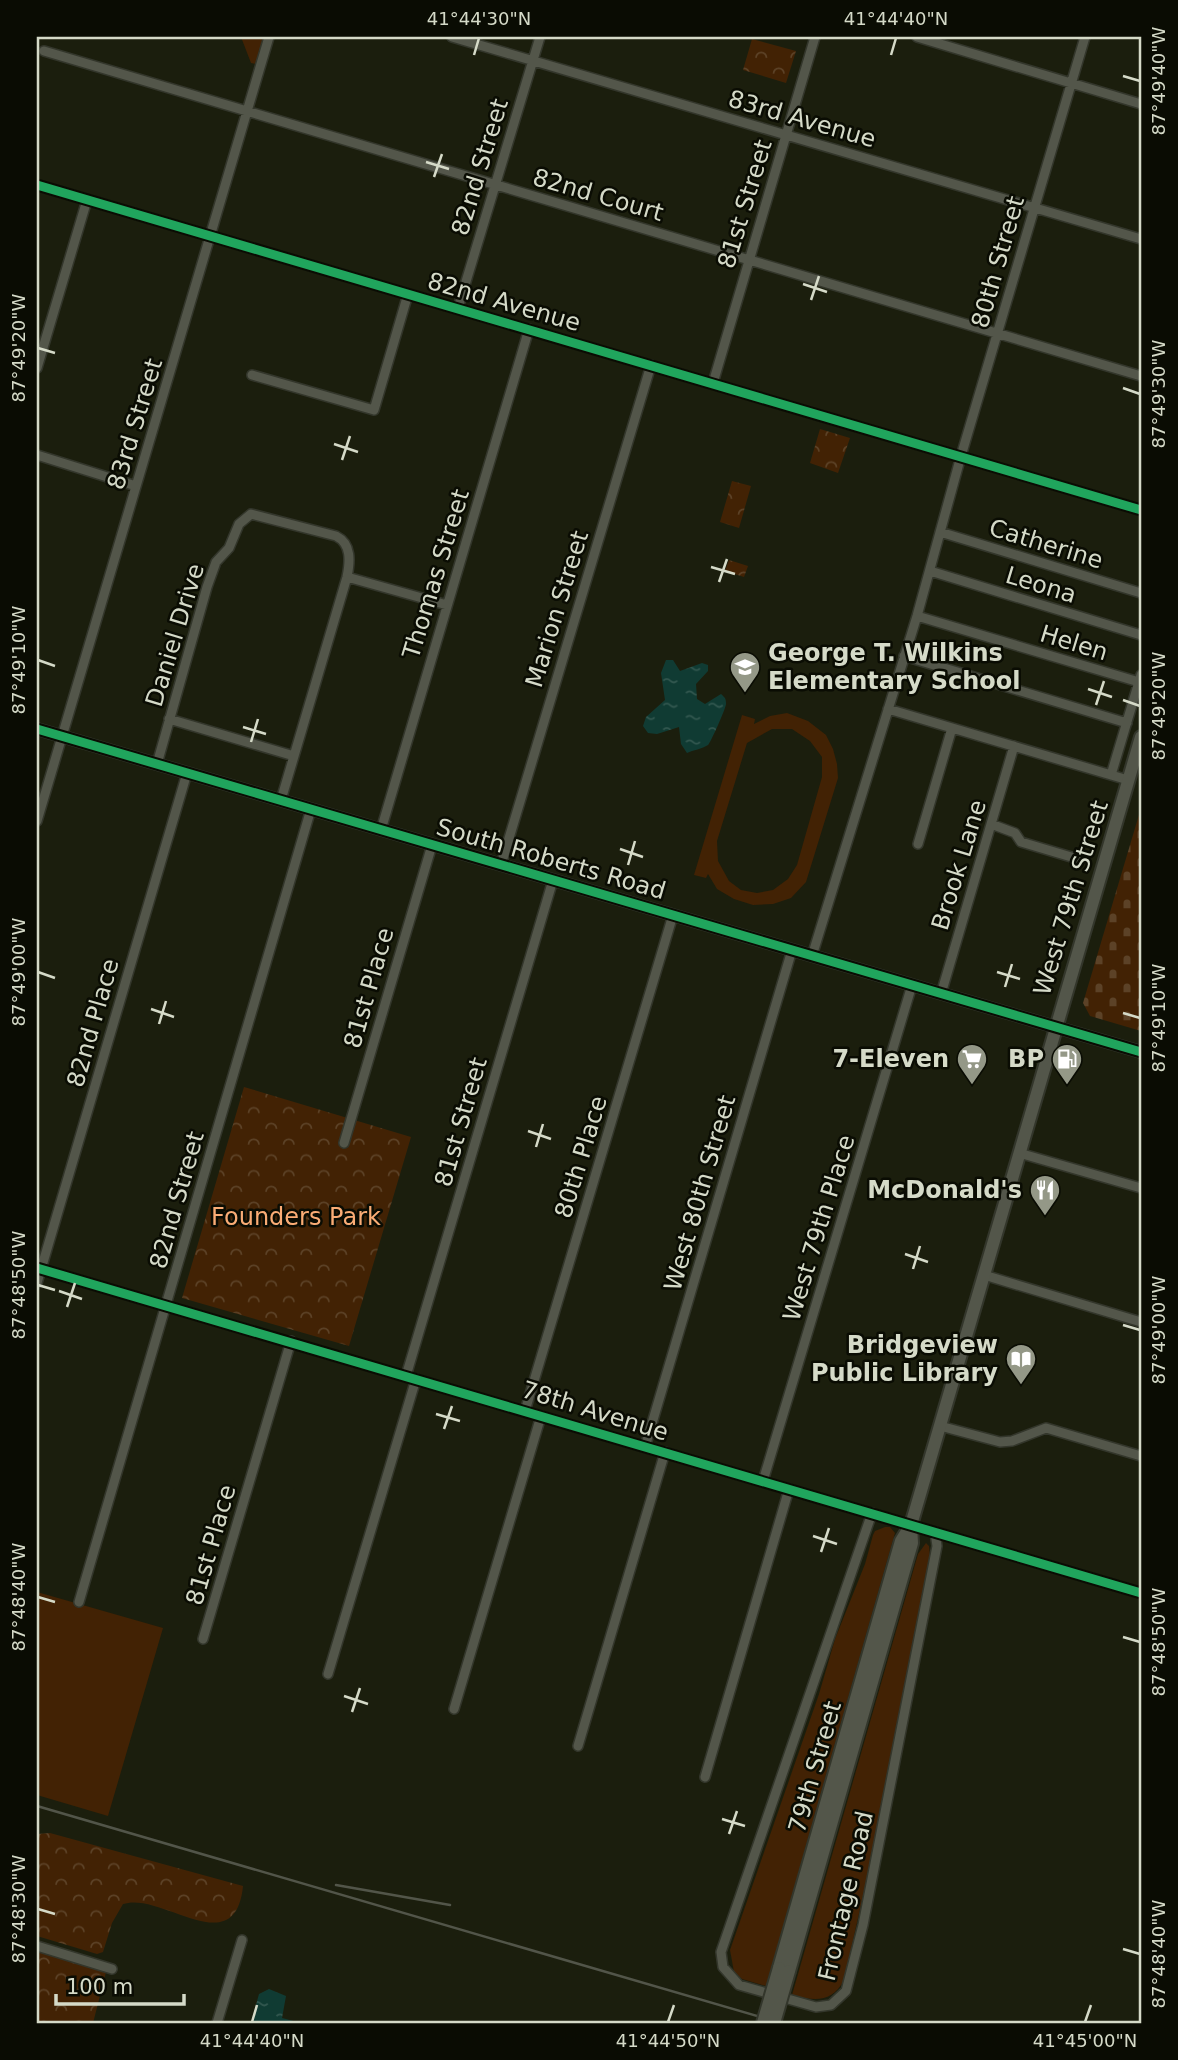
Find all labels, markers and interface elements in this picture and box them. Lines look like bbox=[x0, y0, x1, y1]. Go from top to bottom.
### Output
text: 41°44'30"N bbox=[427, 8, 531, 29]
text: 41°44'40"N bbox=[844, 8, 948, 29]
text: 87°49'40"W bbox=[1148, 26, 1169, 135]
street label: 83rd Avenue bbox=[725, 85, 879, 153]
street label: 82nd Street bbox=[446, 95, 514, 239]
street label: 81st Street bbox=[712, 136, 778, 272]
street label: 82nd Court bbox=[529, 163, 667, 227]
street label: 80th Street bbox=[966, 193, 1030, 331]
street label: 82nd Avenue bbox=[424, 267, 584, 337]
text: 87°49'20"W bbox=[8, 293, 29, 402]
text: 87°49'30"W bbox=[1148, 339, 1169, 448]
street label: 83rd Street bbox=[102, 355, 168, 493]
street label: Thomas Street bbox=[397, 486, 475, 663]
street label: Catherine bbox=[986, 513, 1106, 575]
street label: Marion Street bbox=[520, 527, 594, 691]
street label: Daniel Drive bbox=[140, 560, 210, 710]
street label: Leona bbox=[1002, 561, 1080, 609]
text: 87°49'10"W bbox=[8, 605, 29, 714]
street label: Helen bbox=[1037, 619, 1111, 667]
place label: George T. Wilkins Elementary School bbox=[768, 639, 1021, 695]
school or university icon: George T. Wilkins Elementary School bbox=[728, 650, 762, 694]
text: 87°49'20"W bbox=[1148, 651, 1169, 760]
street label: Brook Lane bbox=[926, 796, 992, 934]
street label: West 79th Street bbox=[1028, 797, 1114, 999]
street label: South Roberts Road bbox=[433, 813, 669, 905]
text: 87°49'00"W bbox=[8, 917, 29, 1026]
street label: 81st Place bbox=[338, 925, 400, 1051]
street label: 82nd Place bbox=[61, 955, 125, 1091]
text: 87°49'10"W bbox=[1148, 963, 1169, 1072]
supermarket icon: 7-Eleven bbox=[955, 1042, 989, 1086]
fuel station icon: BP bbox=[1050, 1042, 1084, 1086]
place label: 7-Eleven bbox=[832, 1045, 949, 1073]
place label: BP bbox=[1008, 1045, 1044, 1073]
street label: 81st Street bbox=[429, 1054, 493, 1190]
street label: 80th Place bbox=[549, 1092, 613, 1222]
street label: West 80th Street bbox=[659, 1092, 741, 1294]
street label: 82nd Street bbox=[144, 1128, 210, 1272]
street label: West 79th Place bbox=[777, 1132, 861, 1324]
restaurant icon: McDonald's bbox=[1028, 1173, 1062, 1217]
place label: McDonald's bbox=[867, 1176, 1022, 1204]
park label: Founders Park bbox=[211, 1203, 381, 1231]
text: 87°48'50"W bbox=[8, 1230, 29, 1339]
text: 87°49'00"W bbox=[1148, 1275, 1169, 1384]
place label: Bridgeview Public Library bbox=[811, 1331, 998, 1387]
library icon: Bridgeview Public Library bbox=[1004, 1342, 1038, 1386]
street label: 78th Avenue bbox=[518, 1375, 672, 1447]
street label: 81st Place bbox=[180, 1482, 242, 1608]
text: 87°48'40"W bbox=[8, 1542, 29, 1651]
text: 87°48'50"W bbox=[1148, 1587, 1169, 1696]
street label: 79th Street bbox=[783, 1698, 847, 1836]
street label: Frontage Road bbox=[813, 1808, 879, 1984]
text: 87°48'30"W bbox=[8, 1854, 29, 1963]
text: 87°48'40"W bbox=[1148, 1899, 1169, 2008]
scale bar bbox=[56, 1962, 184, 2006]
text: 100 m bbox=[66, 1975, 133, 1999]
text: 41°44'40"N bbox=[200, 2030, 304, 2051]
text: 41°44'50"N bbox=[616, 2030, 720, 2051]
text: 41°45'00"N bbox=[1033, 2030, 1137, 2051]

